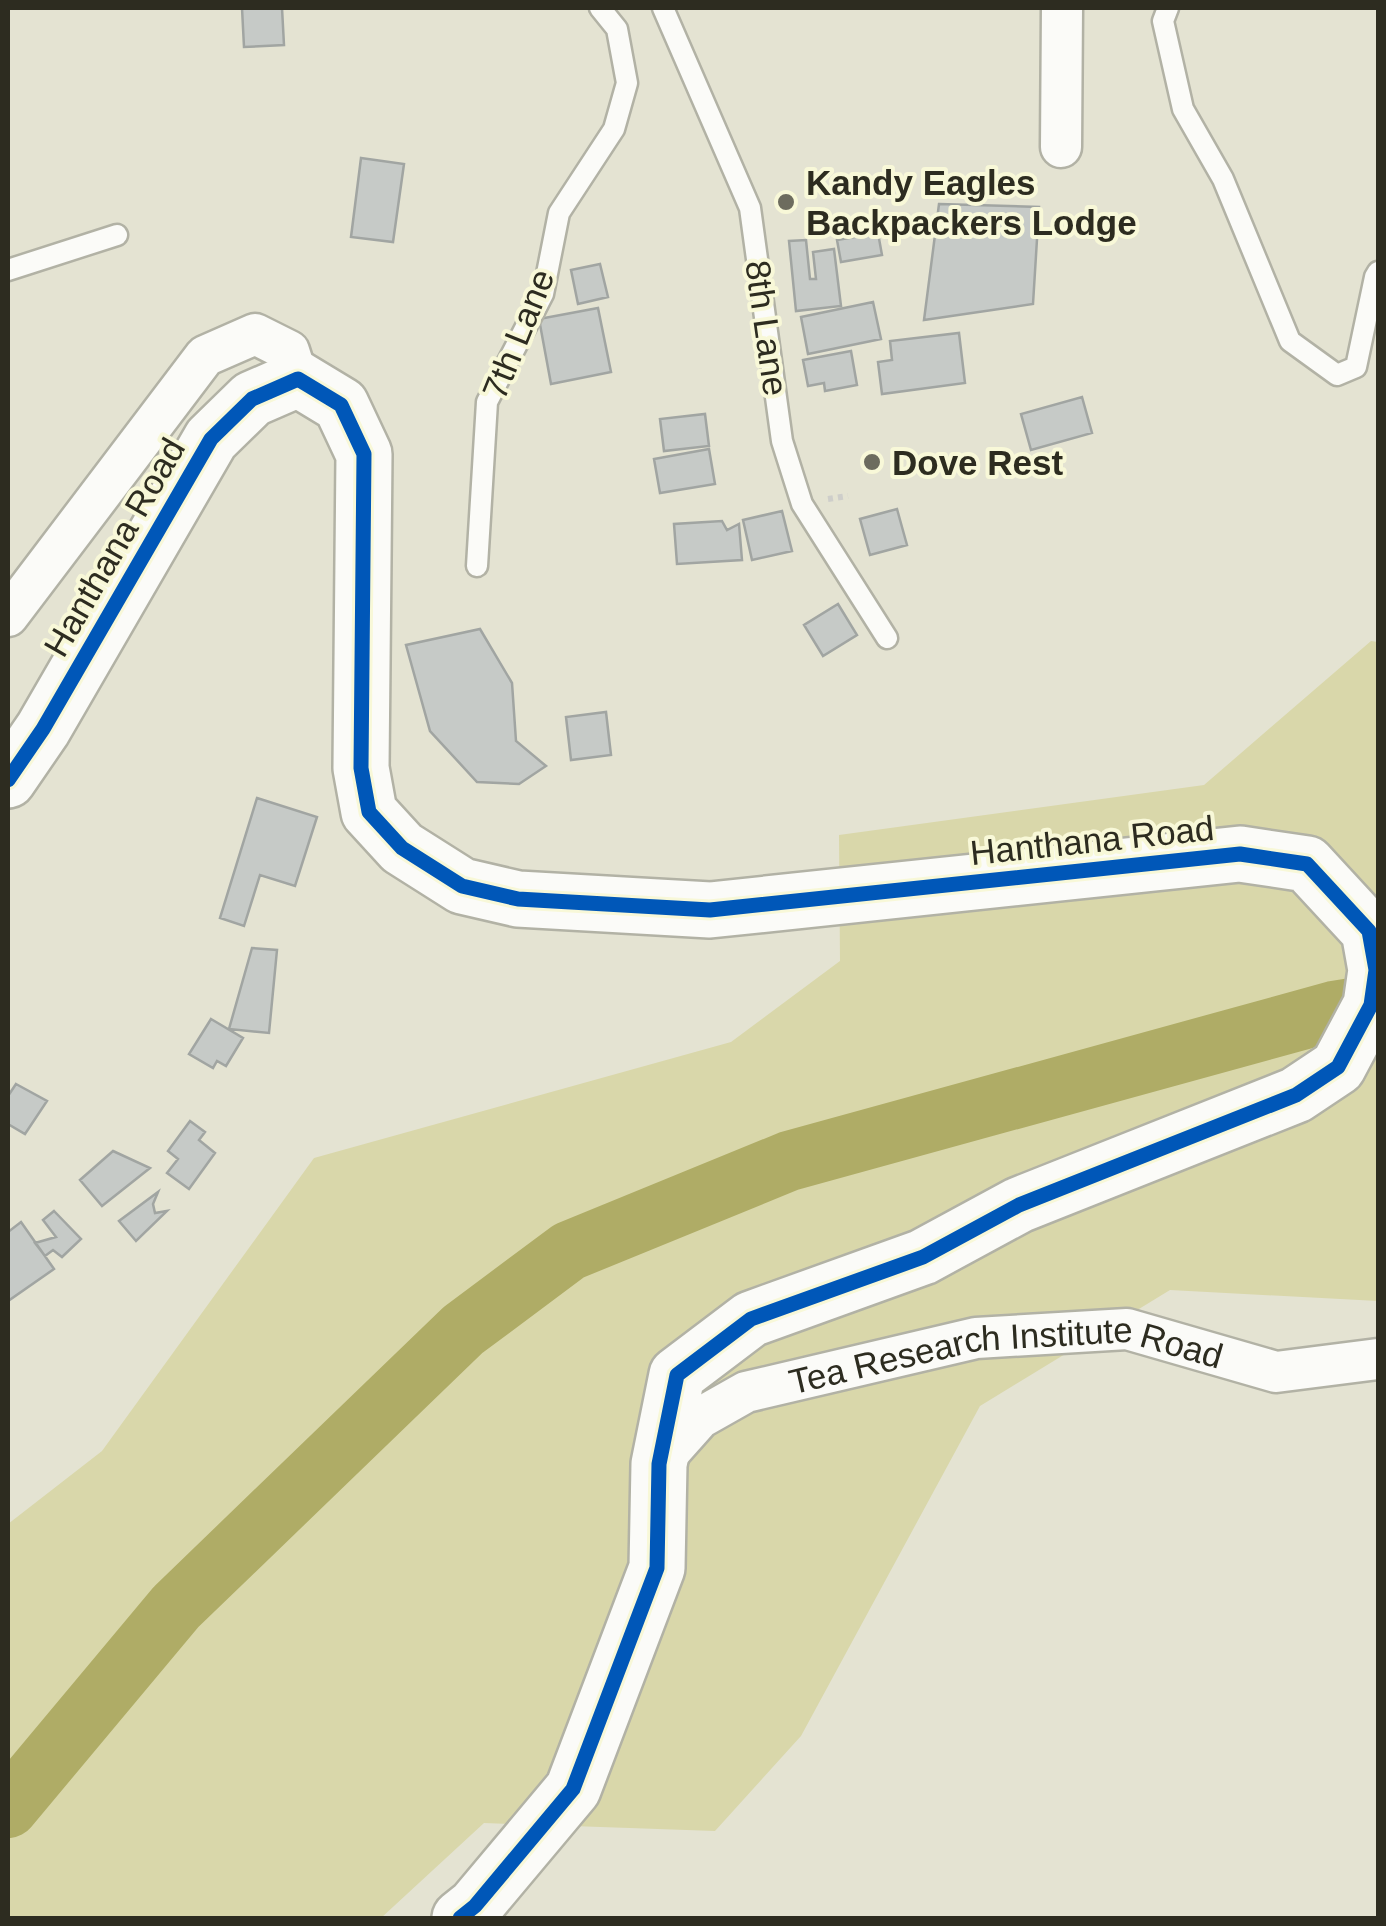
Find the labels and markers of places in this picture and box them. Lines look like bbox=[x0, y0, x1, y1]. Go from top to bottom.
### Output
place label: Kandy Eagles Backpackers Lodge bbox=[806, 163, 1137, 242]
marker: Kandy Eagles Backpackers Lodge bbox=[775, 191, 797, 213]
place label: Dove Rest bbox=[892, 443, 1064, 482]
marker: Dove Rest bbox=[861, 451, 883, 473]

